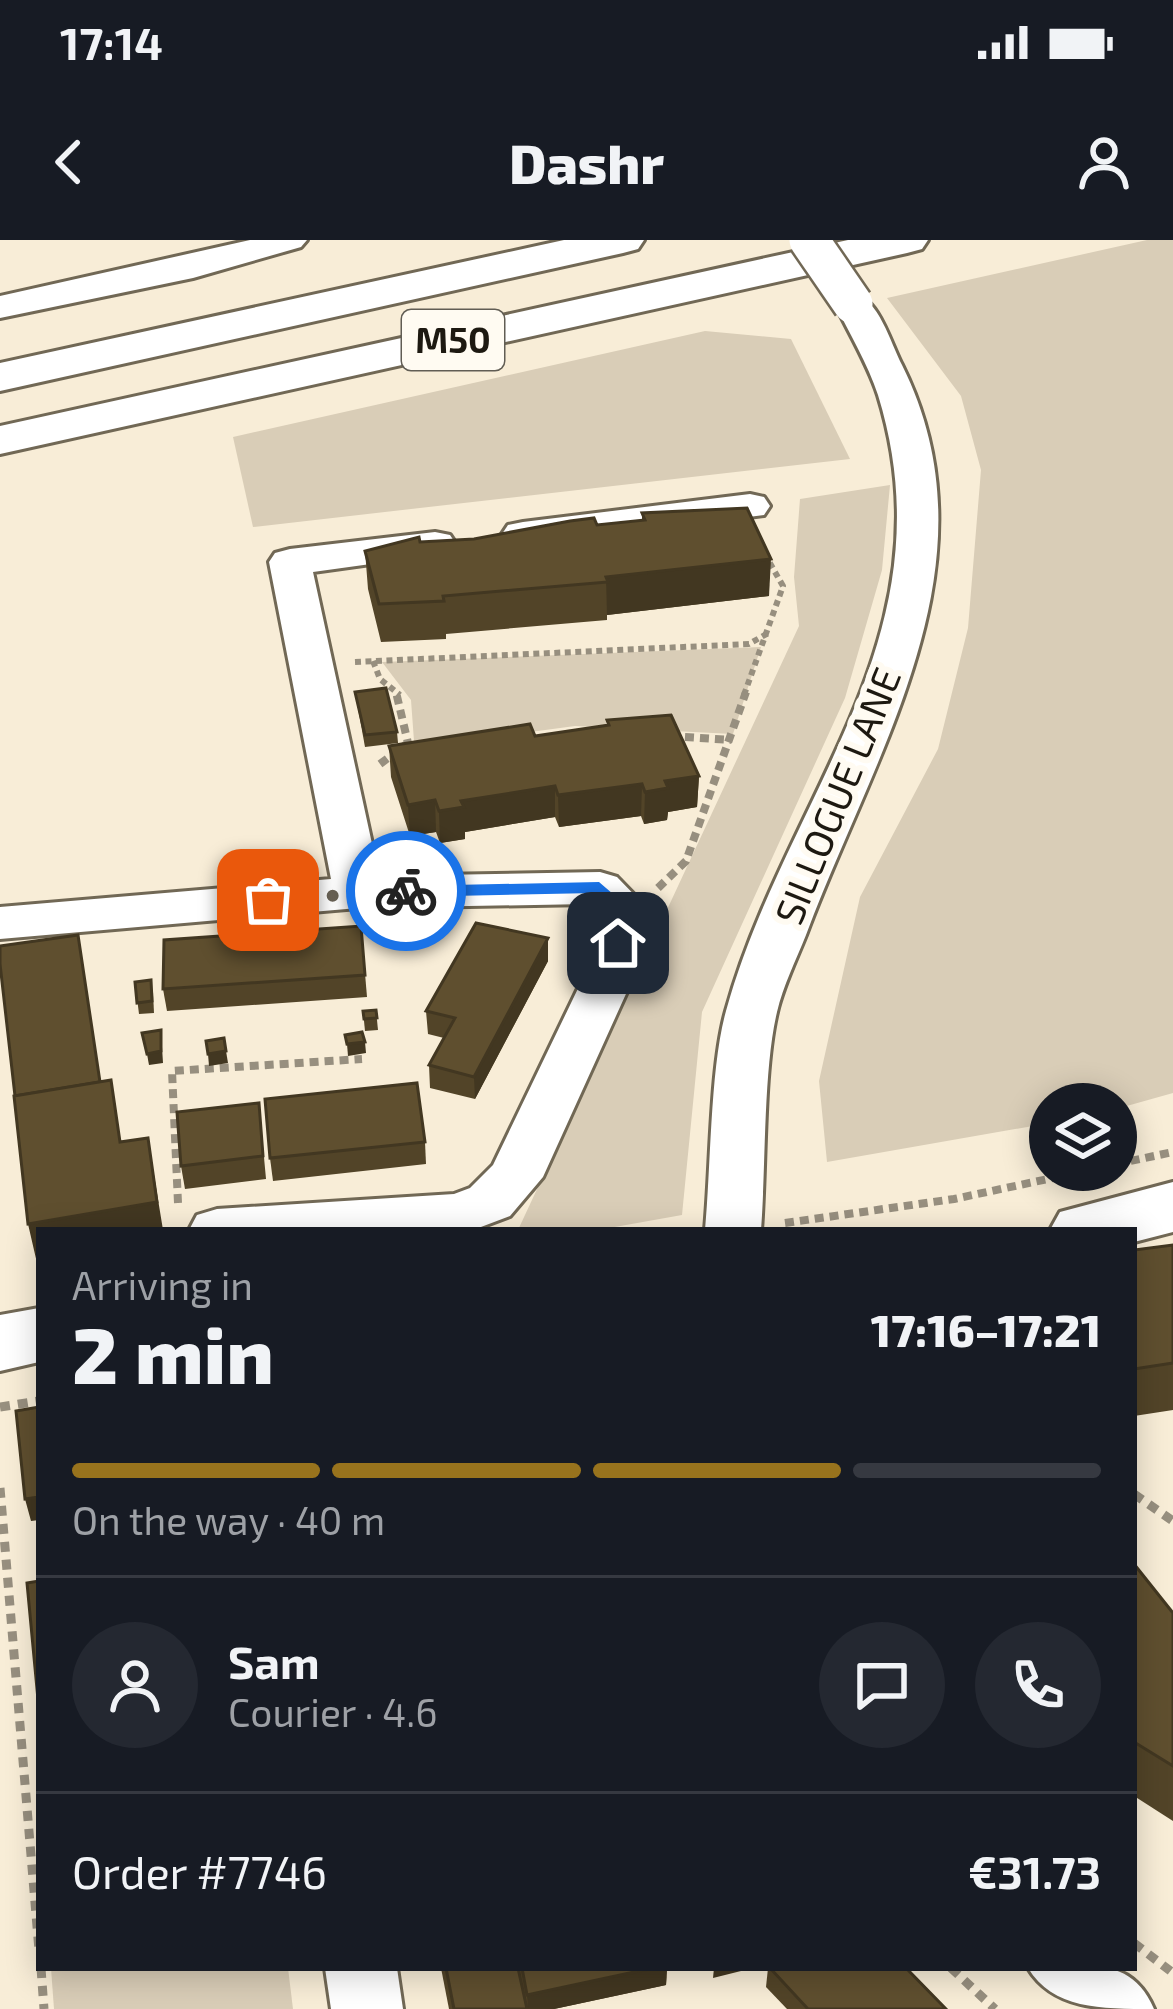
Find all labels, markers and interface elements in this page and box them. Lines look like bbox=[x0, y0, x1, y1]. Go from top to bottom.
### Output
text: 17:14 bbox=[60, 15, 163, 69]
icon: back bbox=[36, 129, 102, 195]
icon: person bbox=[1071, 129, 1137, 195]
text: Dashr bbox=[509, 130, 664, 195]
road number: M50 bbox=[402, 310, 504, 370]
street label: SILLOGUE LANE bbox=[764, 660, 909, 930]
courier bbox=[346, 831, 466, 951]
pin bbox=[217, 849, 319, 951]
icon: bike bbox=[373, 858, 439, 924]
icon: bag bbox=[235, 867, 301, 933]
pin bbox=[567, 892, 669, 994]
icon: home bbox=[585, 910, 651, 976]
map controls bbox=[1029, 1083, 1137, 1191]
button: layers bbox=[1029, 1083, 1137, 1191]
text: Arriving in bbox=[72, 1261, 253, 1308]
text: 17:16–17:21 bbox=[871, 1302, 1101, 1356]
text: 2 min bbox=[72, 1306, 274, 1400]
text: On the way · 40 m bbox=[72, 1496, 385, 1543]
button: person bbox=[72, 1622, 198, 1748]
button: chat bbox=[819, 1622, 945, 1748]
button: phone bbox=[975, 1622, 1101, 1748]
text: Sam bbox=[228, 1634, 320, 1688]
text: Courier · 4.6 bbox=[228, 1688, 438, 1735]
text: Order #7746 bbox=[72, 1844, 327, 1898]
text: €31.73 bbox=[968, 1844, 1101, 1898]

